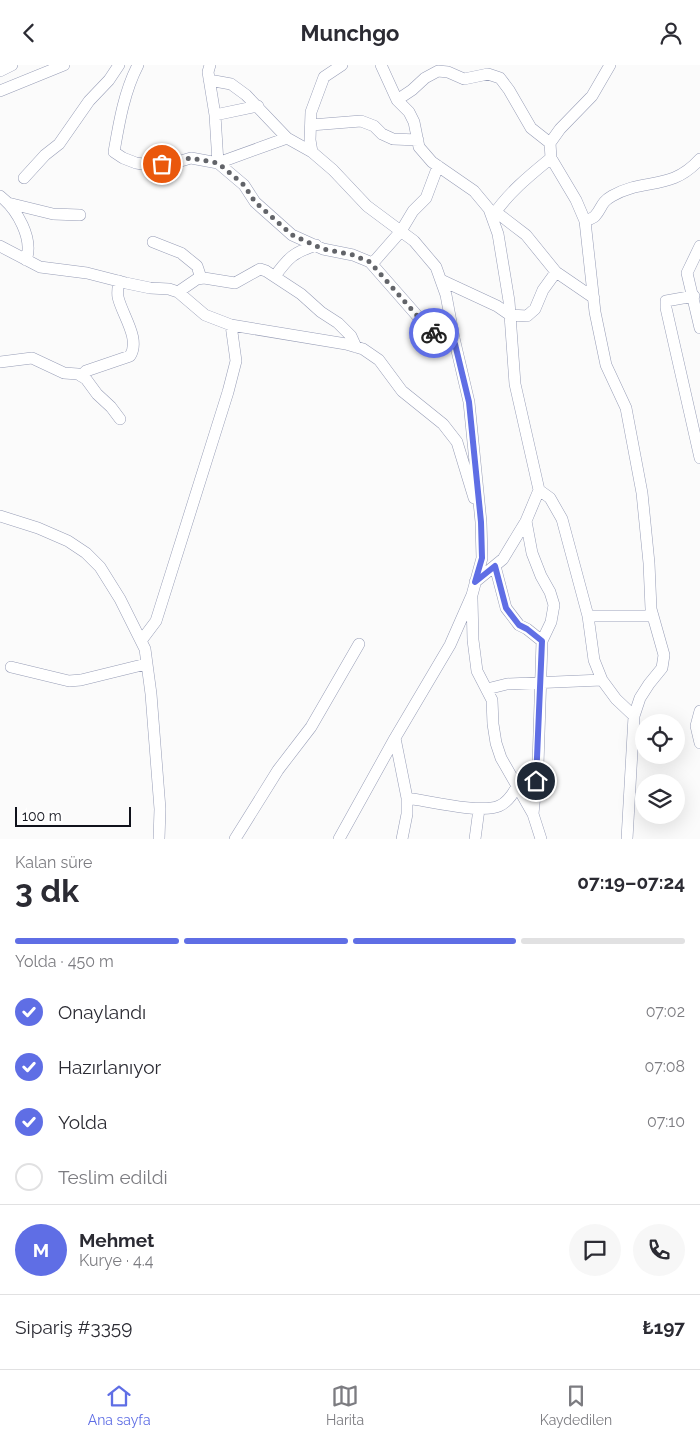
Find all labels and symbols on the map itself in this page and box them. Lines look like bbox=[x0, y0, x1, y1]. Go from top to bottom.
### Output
pin bbox=[141, 143, 183, 185]
courier bbox=[409, 308, 459, 358]
pin bbox=[515, 760, 557, 802]
scale bar bbox=[15, 804, 131, 827]

